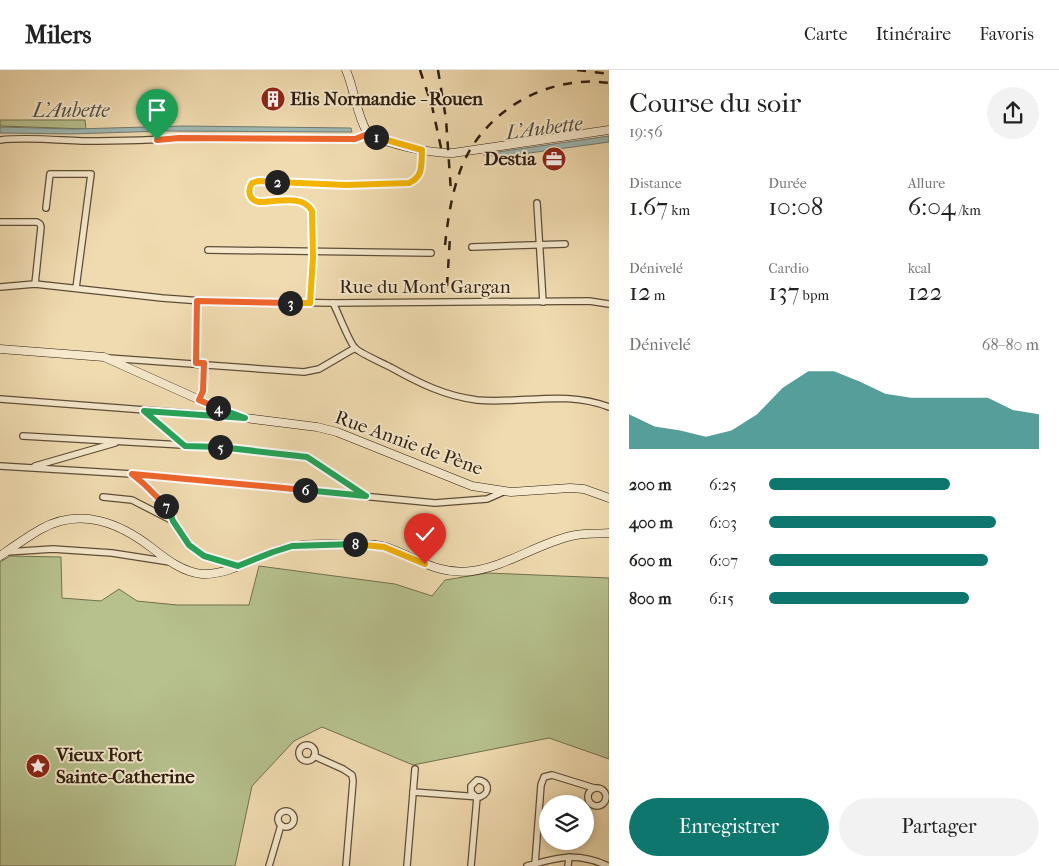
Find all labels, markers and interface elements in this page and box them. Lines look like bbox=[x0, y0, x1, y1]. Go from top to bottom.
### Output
text: Milers bbox=[25, 21, 91, 49]
text: Carte bbox=[804, 24, 848, 45]
text: Itinéraire bbox=[876, 24, 951, 45]
text: Favoris bbox=[979, 24, 1034, 45]
building icon: Elis Normandie - Rouen bbox=[260, 86, 286, 112]
text: Course du soir bbox=[629, 86, 801, 119]
button: share bbox=[987, 87, 1039, 139]
place label: Elis Normandie - Rouen bbox=[290, 88, 484, 110]
pin bbox=[136, 89, 178, 140]
icon: arrive bbox=[143, 96, 171, 124]
water label: L'Aubette bbox=[31, 99, 110, 122]
water label: L'Aubette bbox=[502, 112, 584, 144]
text: 19:56 bbox=[629, 122, 663, 141]
pin: 1 bbox=[364, 124, 388, 150]
text: 1 bbox=[374, 129, 379, 146]
office icon: Destia bbox=[541, 146, 567, 172]
place label: Destia bbox=[484, 148, 537, 170]
pin: 2 bbox=[264, 170, 290, 194]
text: 2 bbox=[274, 174, 281, 191]
text: Distance bbox=[629, 175, 682, 192]
text: Durée bbox=[768, 175, 807, 192]
text: Allure bbox=[908, 175, 945, 192]
text: 1.67 bbox=[629, 192, 668, 221]
text: 10:08 bbox=[768, 192, 823, 221]
text: 6:04 bbox=[908, 192, 956, 221]
text: km bbox=[668, 202, 690, 219]
text: /km bbox=[956, 202, 981, 219]
text: Dénivelé bbox=[629, 260, 683, 277]
text: Cardio bbox=[768, 260, 809, 277]
text: kcal bbox=[908, 260, 931, 277]
street label: Rue du Mont Gargan bbox=[339, 276, 511, 298]
text: 12 bbox=[629, 277, 651, 306]
text: 137 bbox=[768, 277, 800, 306]
text: 122 bbox=[908, 277, 942, 306]
text: m bbox=[651, 287, 665, 304]
text: bpm bbox=[800, 287, 829, 304]
pin: 3 bbox=[278, 290, 302, 316]
text: 3 bbox=[288, 295, 293, 312]
text: Dénivelé bbox=[629, 335, 691, 354]
text: 68–80 m bbox=[982, 335, 1039, 354]
pin: 4 bbox=[206, 396, 230, 420]
text: 4 bbox=[214, 400, 223, 417]
street label: Rue Annie de Pène bbox=[332, 406, 486, 480]
pin: 5 bbox=[208, 434, 232, 460]
text: 5 bbox=[217, 439, 224, 456]
text: 200 m bbox=[629, 475, 672, 494]
text: 6:25 bbox=[709, 475, 737, 494]
pin: 6 bbox=[292, 478, 318, 502]
text: 6 bbox=[302, 482, 309, 499]
pin: 7 bbox=[154, 494, 178, 518]
text: 7 bbox=[163, 498, 170, 515]
pin bbox=[404, 513, 446, 564]
text: 400 m bbox=[629, 513, 673, 532]
text: 6:03 bbox=[709, 513, 737, 532]
icon: check bbox=[411, 520, 439, 548]
pin: 8 bbox=[342, 532, 368, 556]
text: 8 bbox=[352, 536, 359, 553]
text: 600 m bbox=[629, 551, 672, 570]
text: 6:07 bbox=[709, 551, 738, 570]
text: 800 m bbox=[629, 589, 671, 608]
text: 6:15 bbox=[709, 589, 734, 608]
place label: Vieux Fort Sainte-Catherine bbox=[55, 744, 195, 788]
place icon: Vieux Fort Sainte-Catherine bbox=[25, 753, 51, 779]
map controls bbox=[539, 795, 594, 850]
button: layers bbox=[539, 795, 594, 850]
button: Enregistrer bbox=[629, 798, 829, 856]
button: Partager bbox=[839, 798, 1039, 856]

